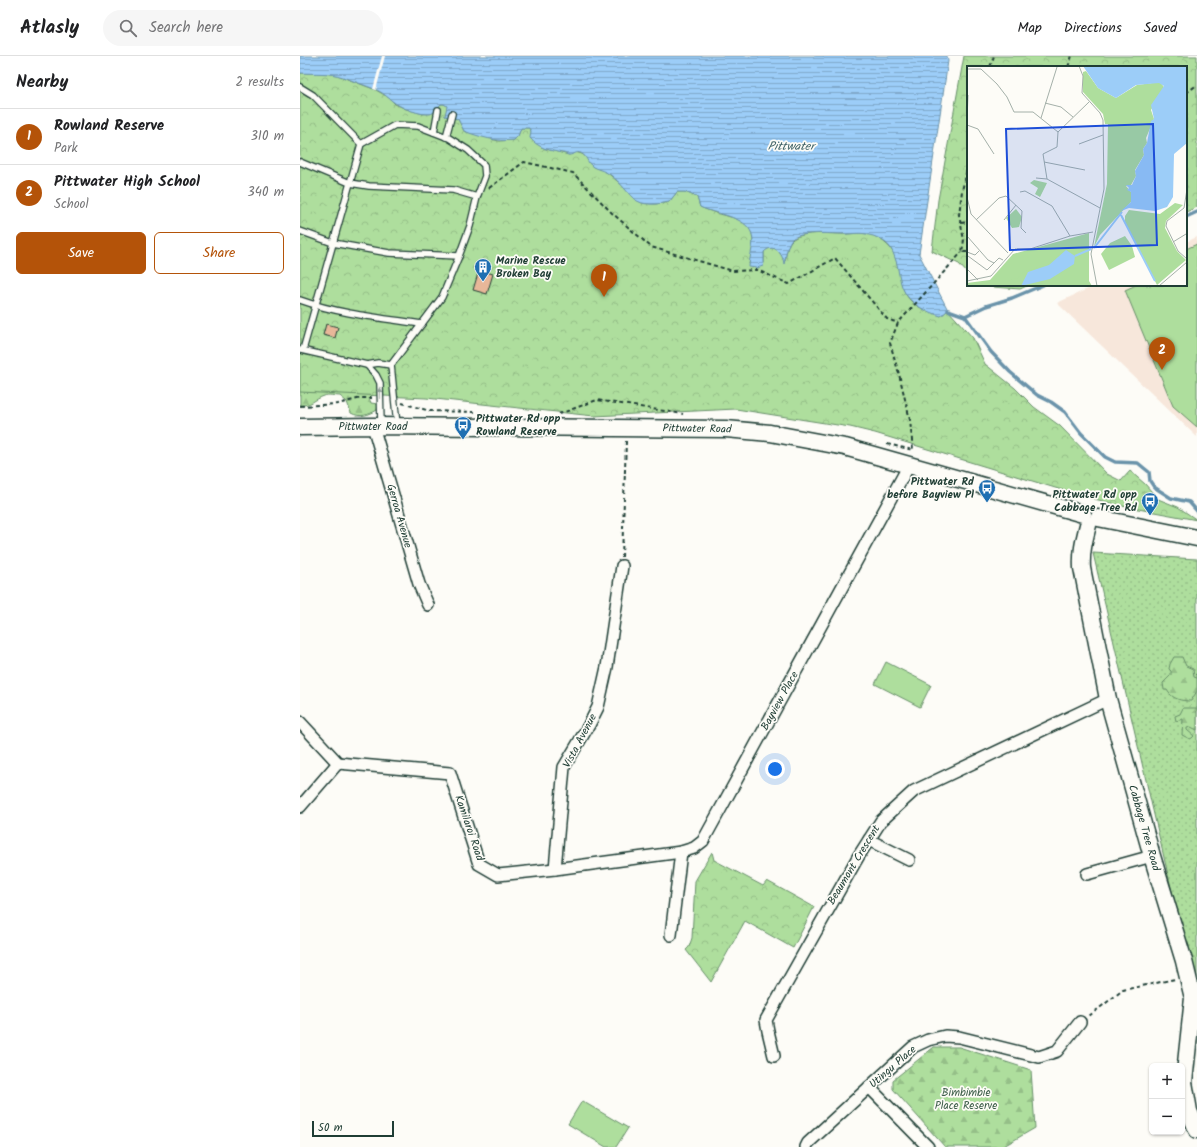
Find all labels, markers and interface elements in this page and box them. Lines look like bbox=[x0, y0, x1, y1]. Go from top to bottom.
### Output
search box bbox=[103, 10, 383, 46]
text: Atlasly bbox=[20, 13, 79, 43]
text: Search here bbox=[149, 16, 223, 40]
icon: search bbox=[117, 17, 139, 39]
text: Map bbox=[1017, 17, 1042, 39]
text: Directions bbox=[1064, 17, 1122, 39]
text: Saved bbox=[1144, 17, 1177, 39]
inset map bbox=[967, 66, 1187, 286]
text: Nearby bbox=[16, 69, 68, 96]
text: 2 results bbox=[236, 72, 284, 93]
text: Rowland Reserve bbox=[54, 114, 164, 138]
text: 1 bbox=[27, 126, 31, 147]
text: 310 m bbox=[250, 126, 284, 147]
water label: Pittwater bbox=[768, 137, 817, 156]
text: Park bbox=[54, 138, 78, 159]
text: Pittwater High School bbox=[54, 170, 200, 194]
text: 2 bbox=[25, 182, 33, 203]
text: 340 m bbox=[247, 182, 284, 203]
text: School bbox=[54, 194, 89, 215]
button: Save bbox=[16, 232, 146, 274]
button: Share bbox=[154, 232, 284, 274]
place label: Marine Rescue Broken Bay bbox=[496, 252, 566, 283]
building icon: Marine Rescue Broken Bay bbox=[473, 257, 493, 282]
pin: 1 bbox=[591, 264, 617, 297]
pin: 2 bbox=[1149, 337, 1175, 370]
one-way arrow bbox=[377, 386, 383, 399]
place label: Pittwater Rd opp Rowland Reserve bbox=[476, 410, 560, 441]
bus stop icon: Pittwater Rd opp Rowland Reserve bbox=[453, 415, 473, 440]
street label: Pittwater Road bbox=[339, 418, 408, 436]
street label: Pittwater Road bbox=[662, 419, 732, 439]
place label: Pittwater Rd before Bayview Pl bbox=[887, 473, 975, 504]
bus stop icon: Pittwater Rd before Bayview Pl bbox=[977, 478, 997, 503]
street label: Gerroa Avenue bbox=[381, 482, 417, 550]
place label: Pittwater Rd opp Cabbage Tree Rd bbox=[1053, 486, 1138, 517]
bus stop icon: Pittwater Rd opp Cabbage Tree Rd bbox=[1140, 491, 1160, 516]
street label: Bayview Place bbox=[756, 668, 804, 734]
street label: Vista Avenue bbox=[558, 711, 602, 771]
your location bbox=[765, 759, 785, 779]
street label: Cabbage Tree Road bbox=[1123, 783, 1165, 874]
street label: Kamilaroi Road bbox=[449, 793, 489, 864]
street label: Beaumont Crescent bbox=[823, 821, 885, 908]
street label: Utingu Place bbox=[865, 1041, 921, 1093]
map controls bbox=[1149, 1063, 1185, 1135]
button: + bbox=[1149, 1063, 1185, 1099]
park label: Bimbimbie Place Reserve bbox=[935, 1084, 997, 1115]
button: − bbox=[1149, 1099, 1185, 1135]
scale bar bbox=[312, 1119, 394, 1138]
text: 50 m bbox=[318, 1119, 343, 1137]

